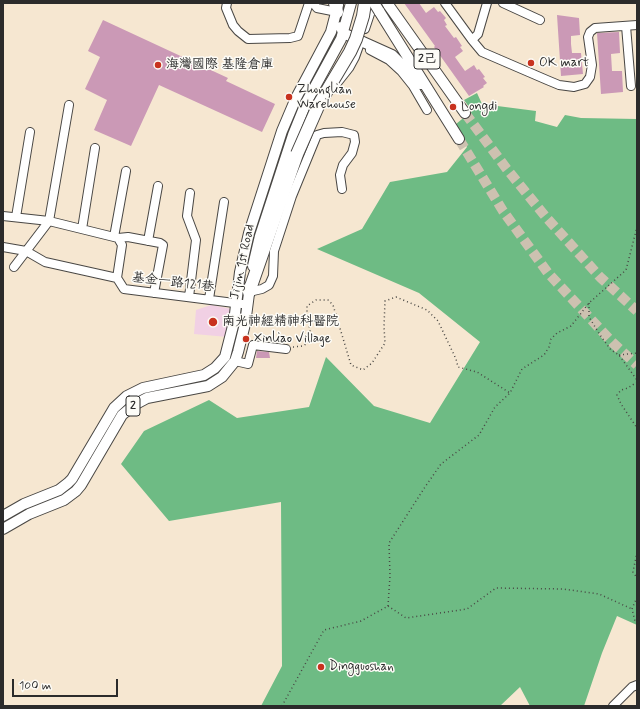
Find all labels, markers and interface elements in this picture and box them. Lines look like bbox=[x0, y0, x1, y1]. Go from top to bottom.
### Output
road number: 2己 bbox=[414, 49, 440, 69]
place label: OK mart bbox=[539, 55, 589, 71]
place label: 海灣國際 基隆倉庫 bbox=[166, 57, 274, 73]
marker: OK mart bbox=[526, 58, 536, 68]
marker: 海灣國際 基隆倉庫 bbox=[153, 60, 163, 70]
place label: Zhonglian Warehouse bbox=[297, 82, 356, 113]
marker: Zhonglian Warehouse bbox=[284, 92, 294, 102]
place label: Longdi bbox=[461, 99, 497, 115]
marker: Longdi bbox=[448, 102, 458, 112]
street label: Jijin 1st Road bbox=[227, 223, 259, 301]
street label: 基金一路121巷 bbox=[131, 270, 215, 296]
place label: 南光神經精神科醫院 bbox=[222, 314, 339, 330]
marker: 南光神經精神科醫院 bbox=[207, 316, 219, 328]
place label: Xinliao Village bbox=[254, 331, 331, 347]
marker: Xinliao Village bbox=[241, 334, 251, 344]
road number: 2 bbox=[126, 396, 140, 416]
place label: Dingguoshan bbox=[329, 659, 394, 675]
marker: Dingguoshan bbox=[316, 662, 326, 672]
scale bar bbox=[14, 671, 120, 697]
text: 100 m bbox=[19, 678, 51, 694]

